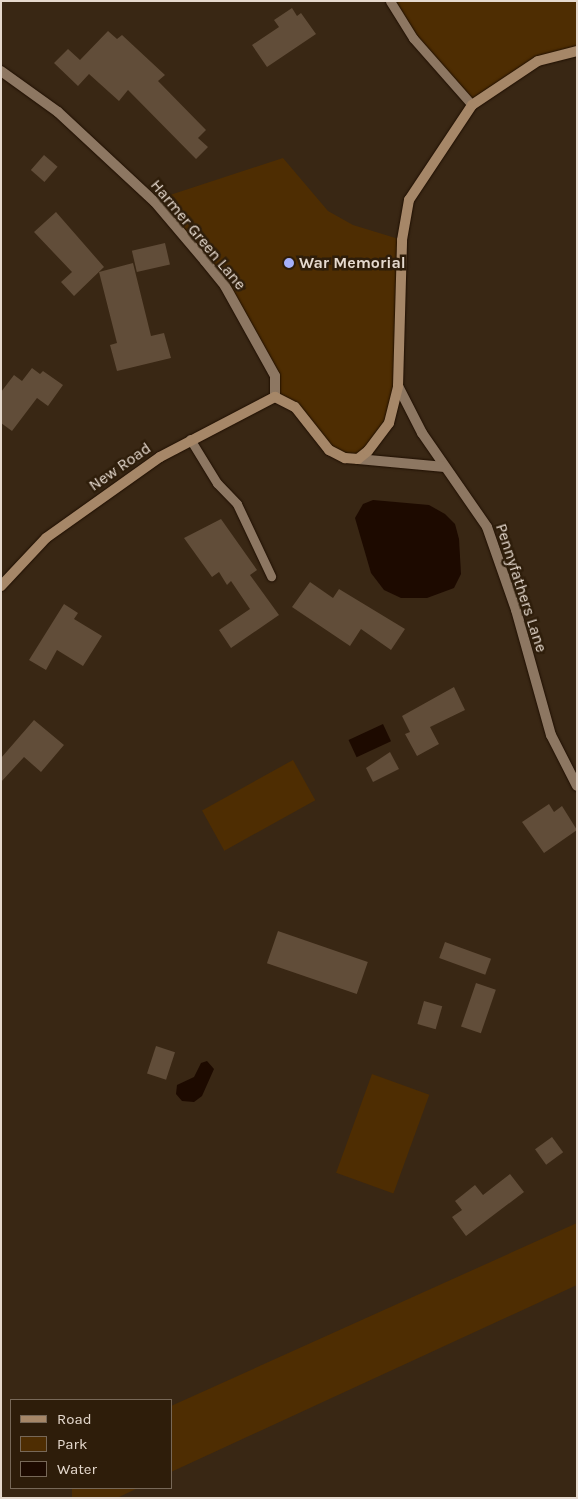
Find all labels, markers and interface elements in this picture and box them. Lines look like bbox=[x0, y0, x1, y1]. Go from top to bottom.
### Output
street label: Harmer Green Lane bbox=[146, 176, 250, 294]
place label: War Memorial bbox=[299, 253, 406, 273]
marker: War Memorial bbox=[283, 257, 295, 269]
street label: New Road bbox=[85, 439, 155, 495]
street label: Pennyfathers Lane bbox=[491, 521, 551, 655]
legend bbox=[10, 1399, 172, 1489]
text: Road bbox=[57, 1410, 92, 1428]
text: Park bbox=[57, 1435, 87, 1453]
text: Water bbox=[57, 1460, 97, 1478]

